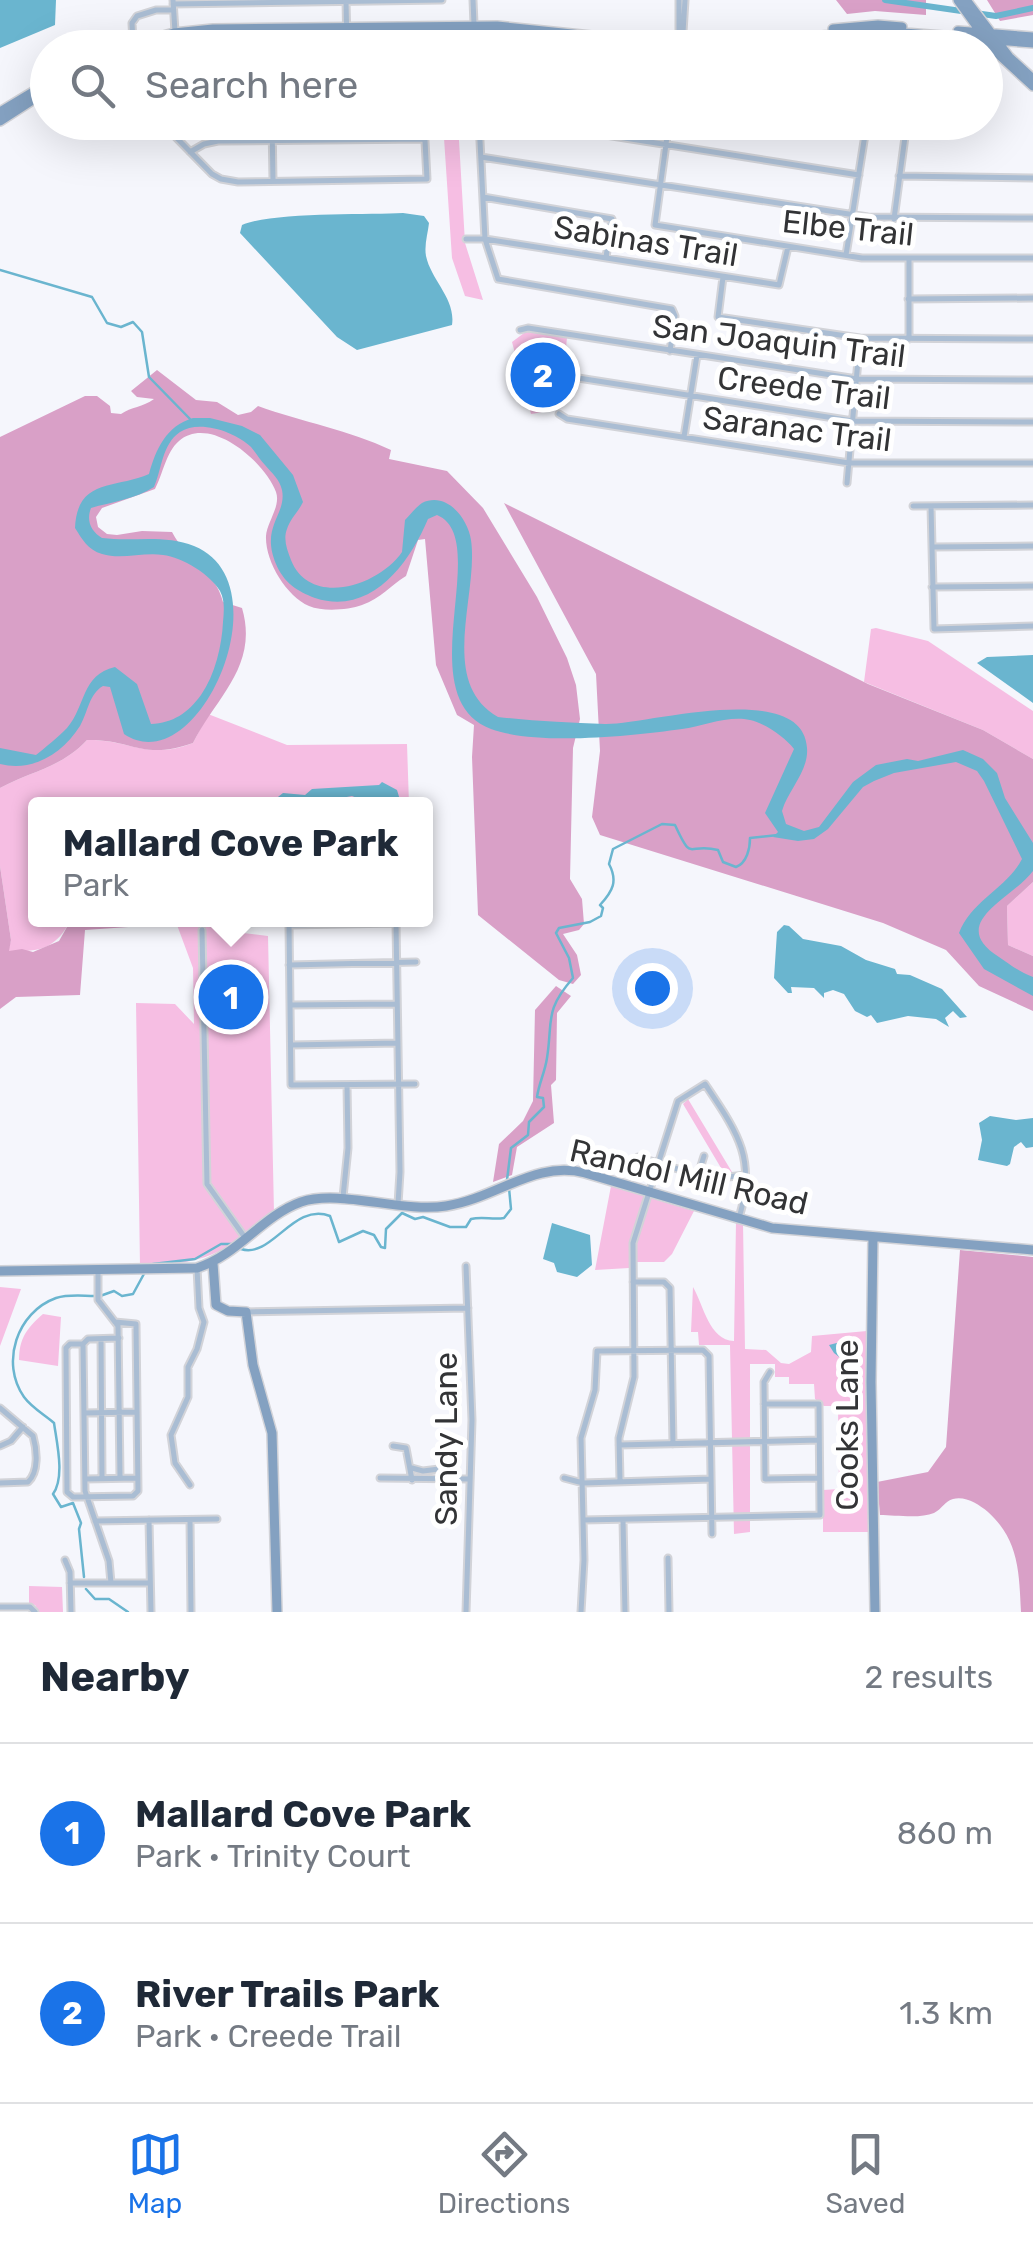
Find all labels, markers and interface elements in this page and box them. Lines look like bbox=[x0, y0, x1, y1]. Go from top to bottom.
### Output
search box bbox=[30, 30, 1003, 140]
icon: search bbox=[65, 58, 120, 113]
text: Search here bbox=[145, 62, 358, 108]
street label: Elbe Trail bbox=[780, 202, 916, 254]
street label: Sabinas Trail bbox=[551, 208, 741, 274]
street label: San Joaquin Trail bbox=[650, 307, 908, 375]
pin: 2 bbox=[510, 338, 576, 412]
street label: Creede Trail bbox=[715, 359, 893, 417]
street label: Saranac Trail bbox=[700, 399, 894, 459]
popup bbox=[28, 797, 433, 927]
text: Mallard Cove Park bbox=[63, 820, 399, 866]
text: Park bbox=[63, 866, 129, 904]
pin: 1 bbox=[198, 960, 264, 1034]
your location bbox=[627, 963, 678, 1014]
street label: Randol Mill Road bbox=[566, 1131, 812, 1223]
street label: Cooks Lane bbox=[828, 1339, 866, 1511]
street label: Sandy Lane bbox=[427, 1352, 465, 1526]
text: Nearby bbox=[40, 1652, 190, 1702]
text: 2 results bbox=[864, 1658, 993, 1696]
text: Mallard Cove Park bbox=[135, 1791, 471, 1837]
text: 1 bbox=[65, 1814, 80, 1852]
text: 860 m bbox=[897, 1814, 993, 1852]
text: Park · Trinity Court bbox=[135, 1837, 410, 1875]
text: River Trails Park bbox=[135, 1971, 440, 2017]
text: 2 bbox=[62, 1994, 83, 2032]
text: 1.3 km bbox=[899, 1994, 993, 2032]
text: Park · Creede Trail bbox=[135, 2017, 402, 2055]
tab: Map bbox=[128, 2127, 183, 2220]
tab: Directions bbox=[438, 2127, 570, 2220]
tab: Saved bbox=[825, 2127, 905, 2220]

